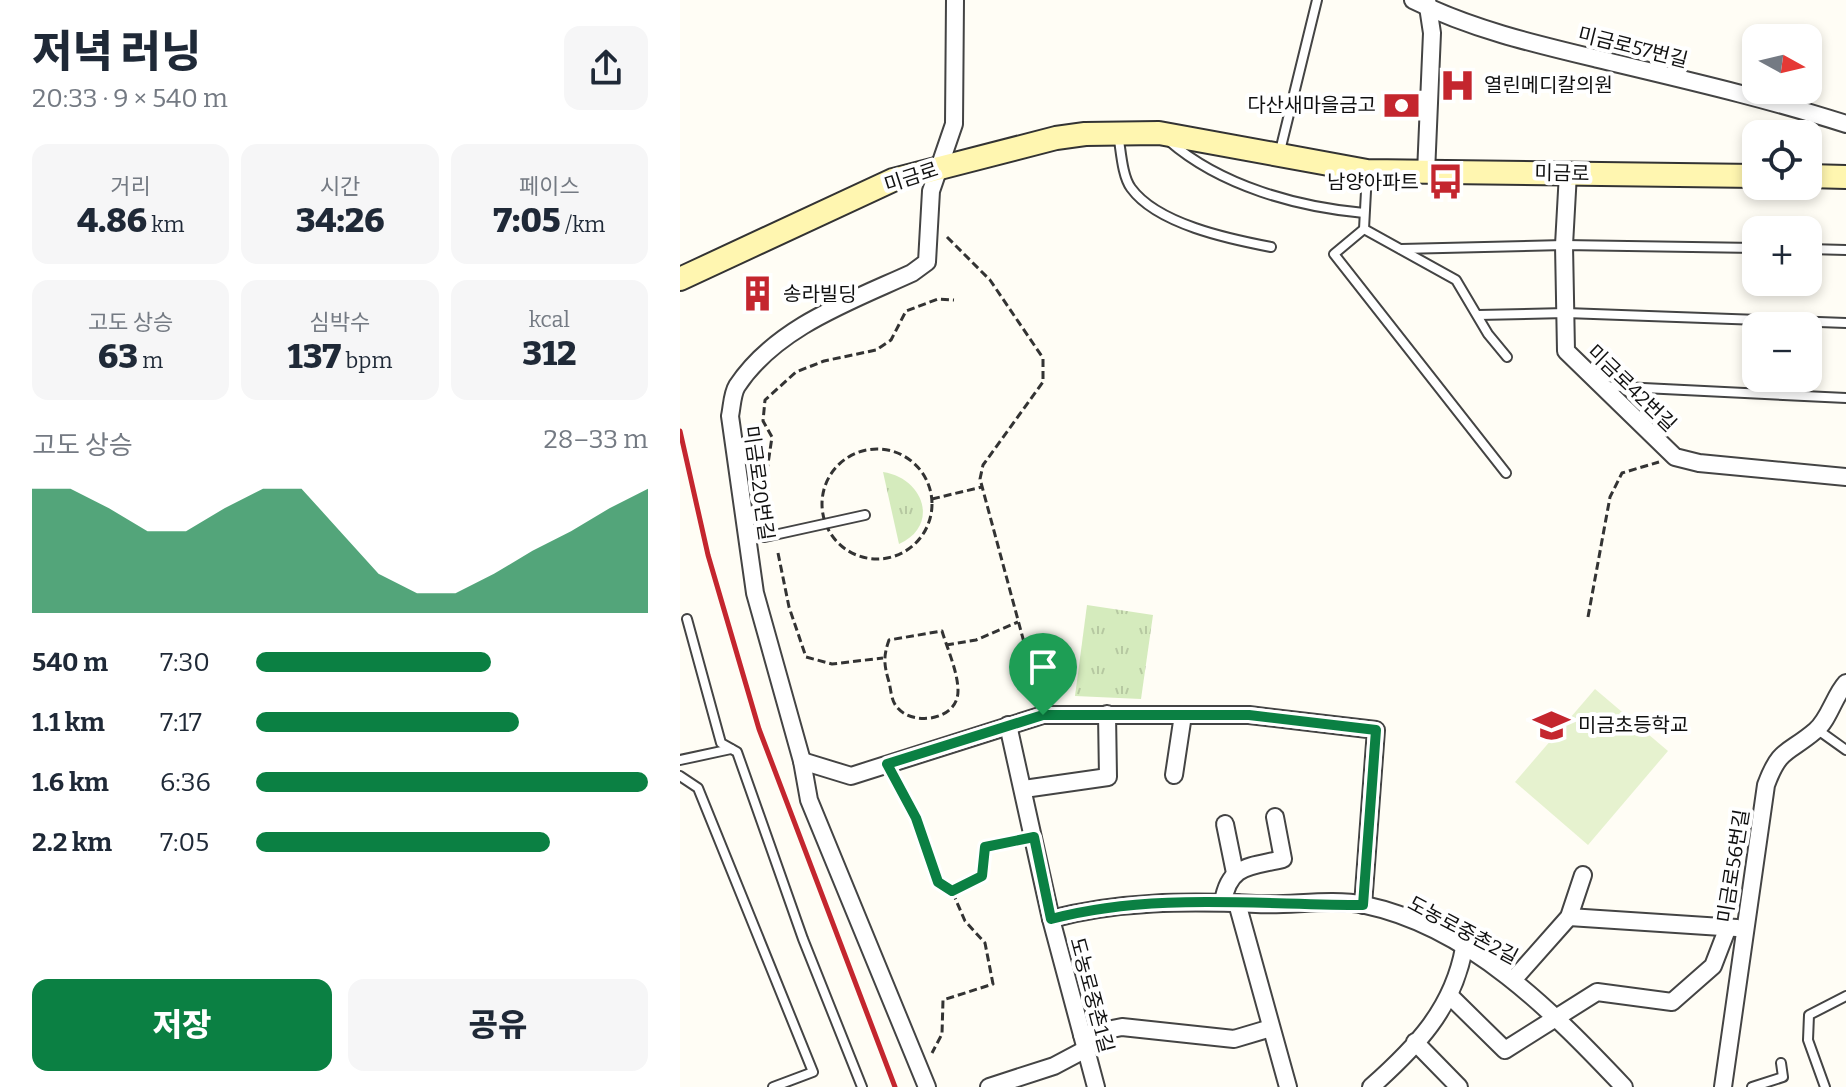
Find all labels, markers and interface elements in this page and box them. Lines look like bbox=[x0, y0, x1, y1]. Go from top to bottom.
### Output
street label: 미금로57번길 bbox=[1576, 22, 1690, 72]
north arrow bbox=[1742, 24, 1822, 104]
map controls bbox=[1742, 24, 1822, 392]
text: 저녁 러닝 bbox=[32, 26, 201, 79]
button: share bbox=[564, 26, 648, 110]
hospital icon: 열린메디칼의원 bbox=[1439, 66, 1477, 104]
place label: 열린메디칼의원 bbox=[1484, 73, 1613, 97]
text: 20:33 · 9 × 540 m bbox=[32, 83, 228, 114]
bank icon: 다산새마을금고 bbox=[1383, 86, 1421, 124]
place label: 다산새마을금고 bbox=[1247, 93, 1376, 117]
button: locate bbox=[1742, 120, 1822, 200]
street label: 미금로 bbox=[881, 157, 941, 197]
street label: 미금로 bbox=[1534, 161, 1590, 185]
bus stop icon: 남양아파트 bbox=[1426, 163, 1464, 201]
place label: 남양아파트 bbox=[1327, 170, 1419, 194]
text: 거리 bbox=[110, 173, 151, 200]
text: 시간 bbox=[320, 173, 360, 200]
text: 페이스 bbox=[519, 173, 580, 200]
text: 4.86 bbox=[77, 200, 147, 241]
text: 34:26 bbox=[296, 200, 384, 241]
text: 7:05 bbox=[493, 200, 561, 241]
text: km bbox=[147, 211, 184, 238]
text: /km bbox=[561, 211, 605, 238]
button: + bbox=[1742, 216, 1822, 296]
building icon: 송라빌딩 bbox=[738, 275, 776, 313]
place label: 송라빌딩 bbox=[783, 282, 857, 306]
text: kcal bbox=[529, 306, 570, 333]
text: 고도 상승 bbox=[88, 309, 173, 336]
text: 심박수 bbox=[310, 309, 370, 336]
button: − bbox=[1742, 312, 1822, 392]
text: 312 bbox=[522, 333, 576, 374]
text: 63 bbox=[98, 336, 138, 377]
text: 137 bbox=[288, 336, 341, 377]
street label: 미금로42번길 bbox=[1582, 340, 1682, 436]
text: m bbox=[138, 347, 163, 374]
text: bpm bbox=[341, 347, 392, 374]
text: 28–33 m bbox=[544, 424, 648, 455]
street label: 미금로20번길 bbox=[739, 424, 779, 542]
text: 고도 상승 bbox=[32, 430, 133, 461]
pin bbox=[1009, 633, 1077, 715]
icon: arrive bbox=[1021, 645, 1065, 689]
text: 540 m bbox=[32, 647, 108, 678]
text: 7:30 bbox=[160, 647, 210, 678]
school or university icon: 미금초등학교 bbox=[1533, 706, 1571, 744]
text: 1.1 km bbox=[32, 707, 105, 738]
text: 7:17 bbox=[160, 707, 202, 738]
place label: 미금초등학교 bbox=[1578, 713, 1688, 737]
text: 1.6 km bbox=[32, 767, 109, 798]
text: 6:36 bbox=[160, 767, 211, 798]
street label: 미금로56번길 bbox=[1712, 808, 1754, 924]
text: 2.2 km bbox=[32, 827, 112, 858]
text: 7:05 bbox=[160, 827, 209, 858]
street label: 도농로중촌2길 bbox=[1404, 891, 1522, 969]
street label: 도농로중촌1길 bbox=[1065, 935, 1119, 1055]
button: 저장 bbox=[32, 979, 332, 1071]
button: 공유 bbox=[348, 979, 648, 1071]

